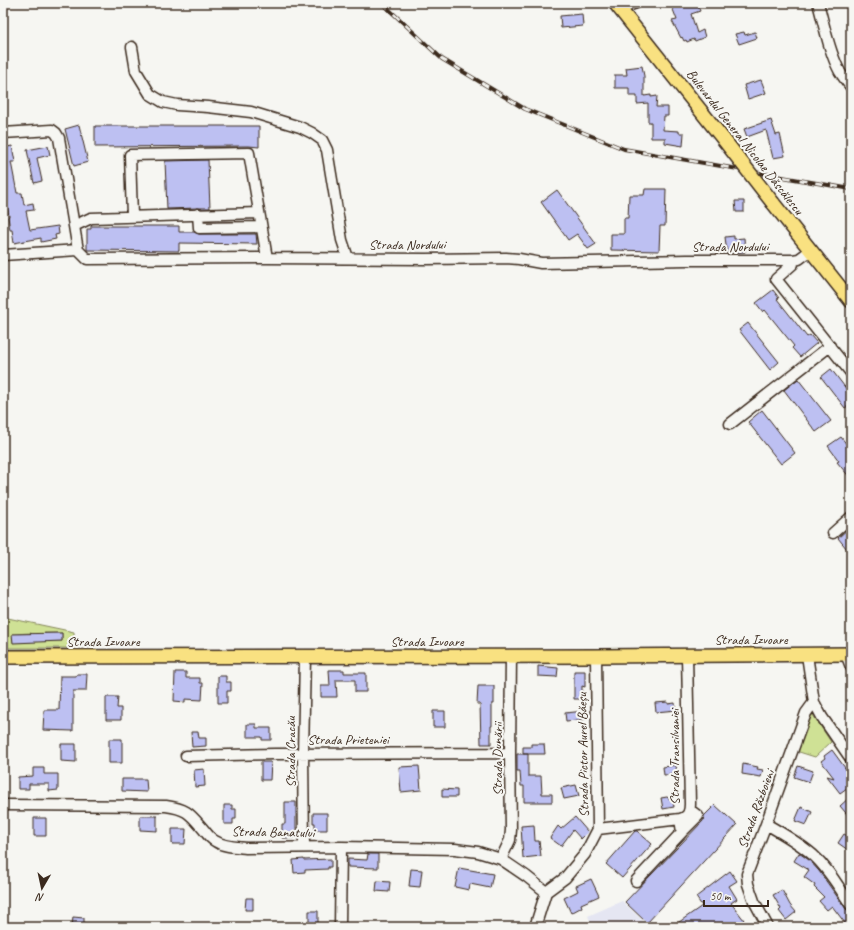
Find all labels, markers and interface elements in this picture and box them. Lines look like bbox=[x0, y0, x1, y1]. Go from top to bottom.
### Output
street label: Bulevardul General Nicolae Dăscălescu bbox=[683, 66, 808, 219]
street label: Strada Nordului bbox=[369, 236, 448, 253]
street label: Strada Nordului bbox=[692, 238, 771, 255]
street label: Strada Izvoare bbox=[715, 631, 789, 648]
street label: Strada Izvoare bbox=[67, 633, 141, 650]
street label: Strada Izvoare bbox=[391, 633, 465, 650]
street label: Strada Pictor Aurel Băeșu bbox=[573, 692, 593, 818]
street label: Strada Transilvaniei bbox=[666, 707, 683, 805]
street label: Strada Cracău bbox=[282, 716, 299, 787]
street label: Strada Dunării bbox=[489, 720, 506, 796]
street label: Strada Prieteniei bbox=[307, 731, 391, 748]
street label: Strada Războieni bbox=[734, 765, 779, 851]
street label: Strada Banatului bbox=[231, 823, 317, 841]
north arrow bbox=[22, 868, 62, 908]
scale bar bbox=[704, 882, 768, 908]
text: 50 m bbox=[710, 888, 732, 904]
text: N bbox=[34, 890, 45, 905]

